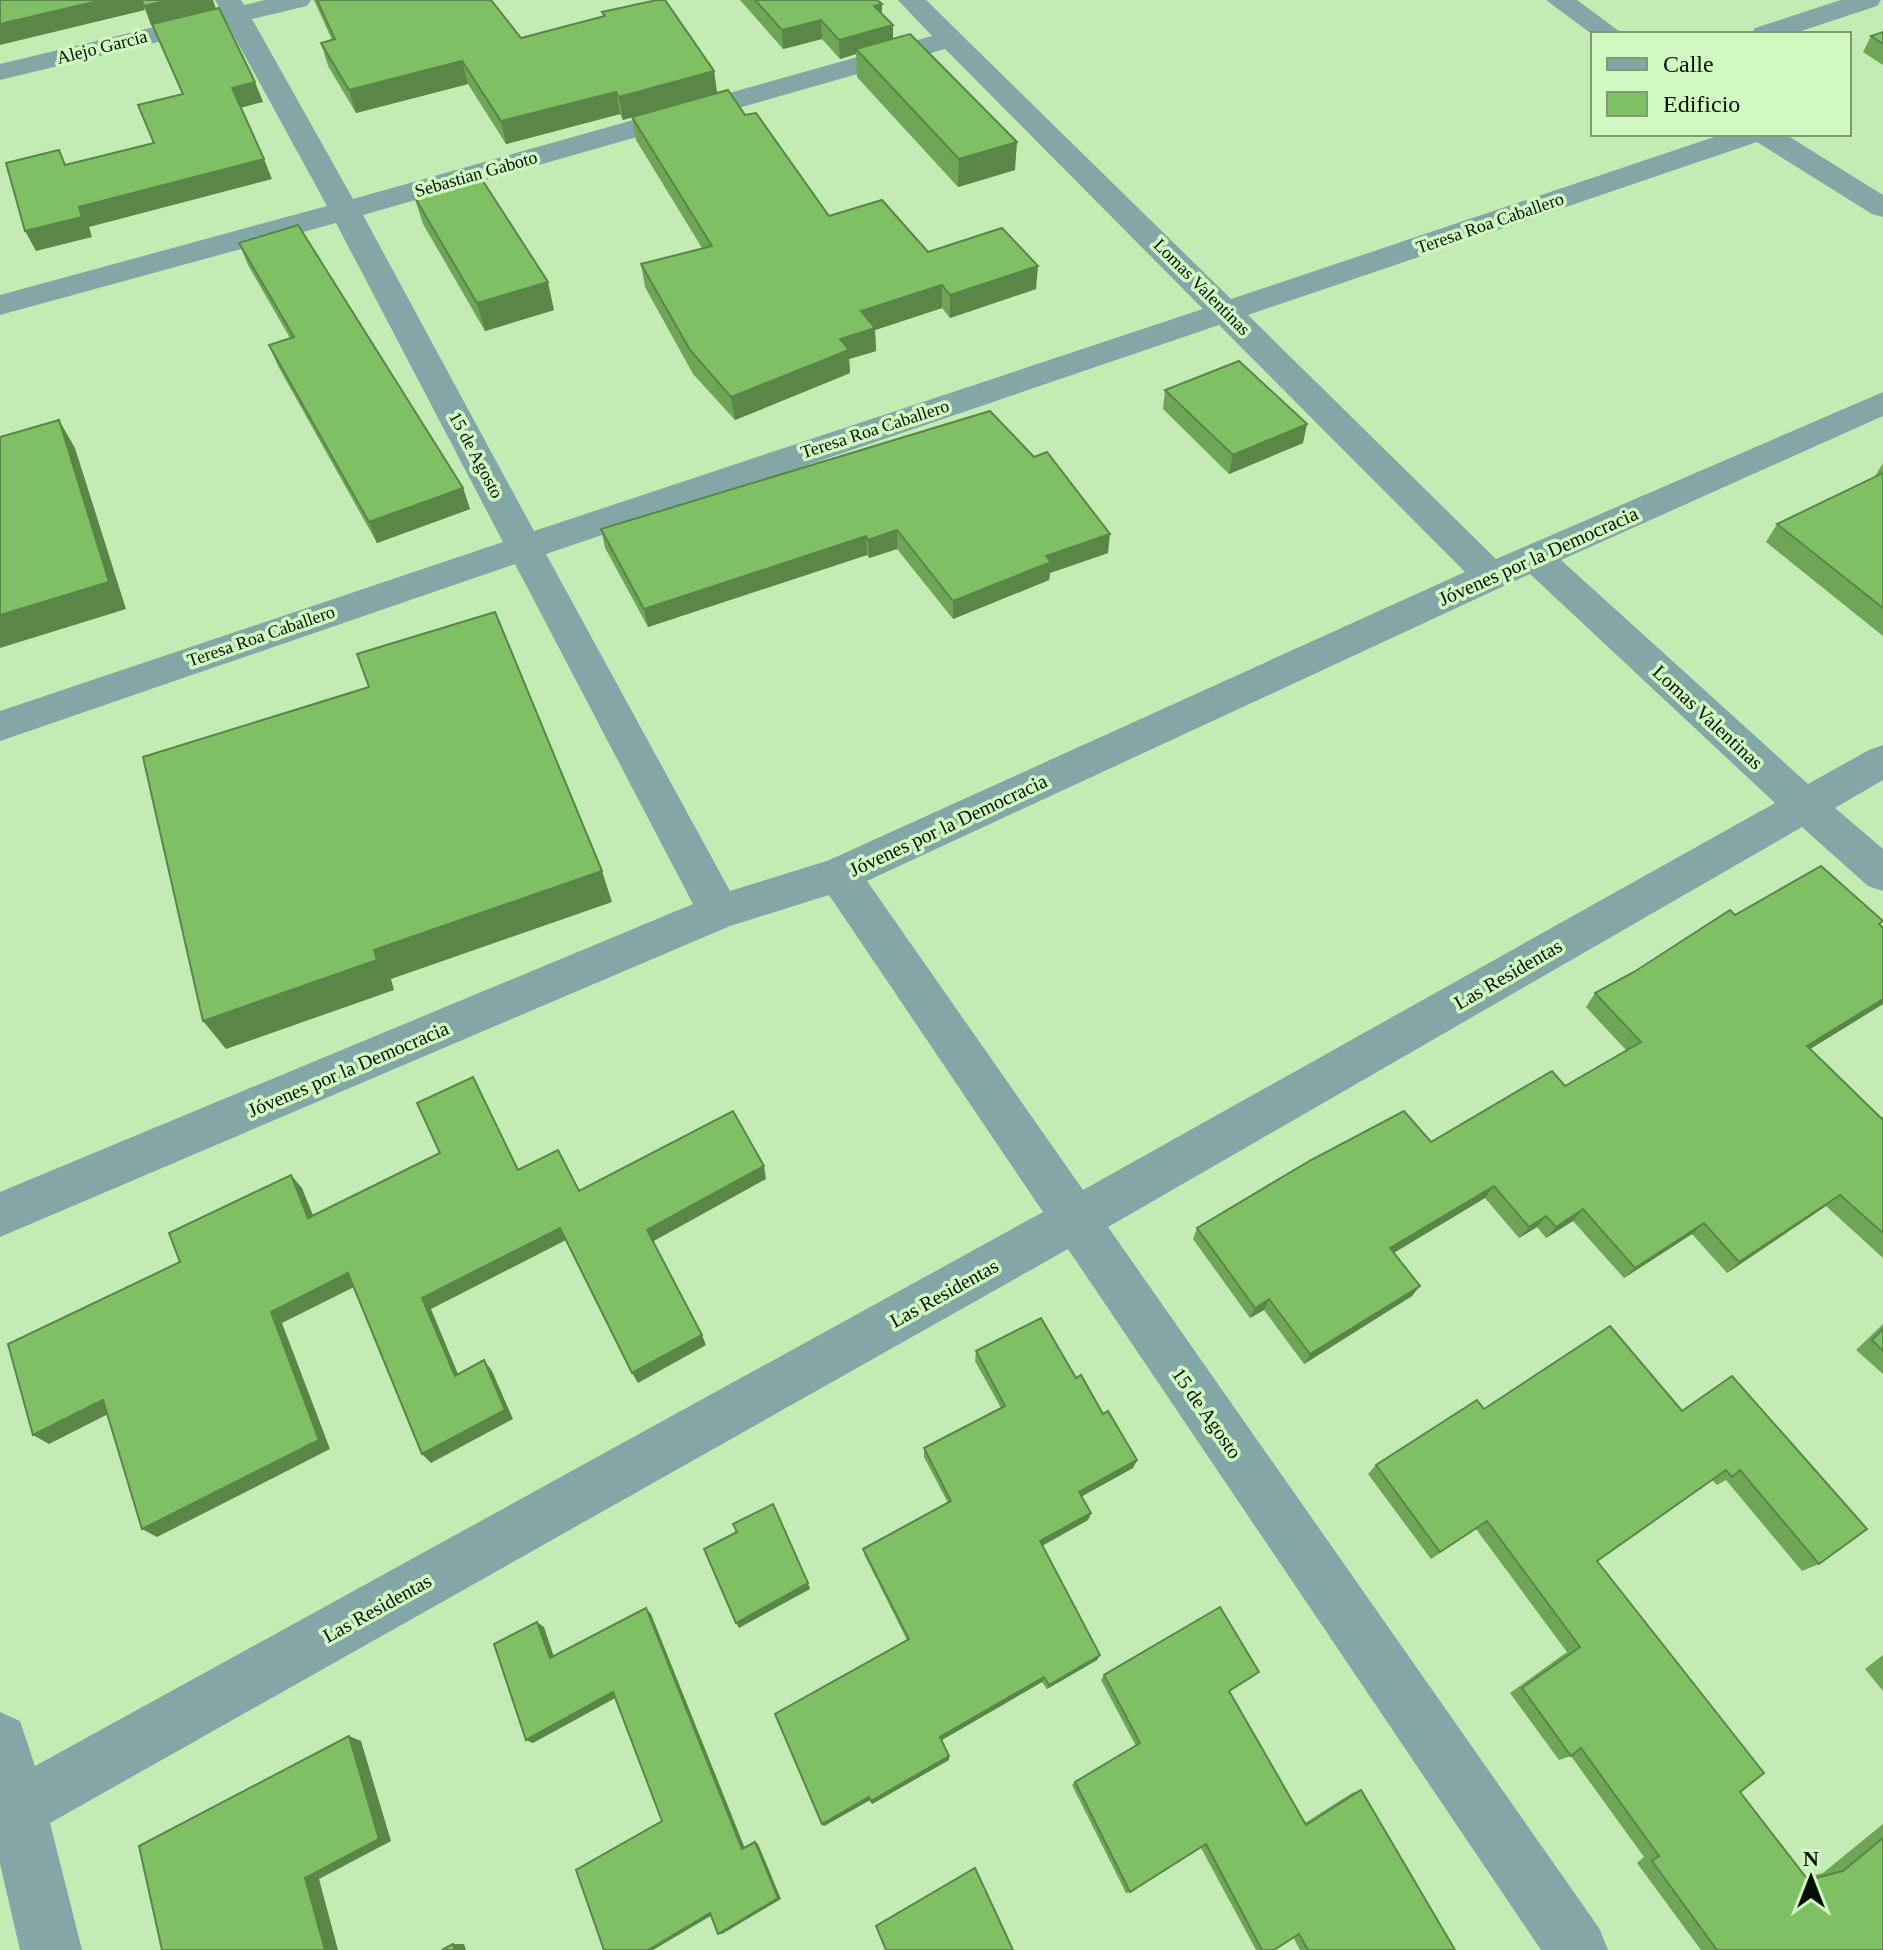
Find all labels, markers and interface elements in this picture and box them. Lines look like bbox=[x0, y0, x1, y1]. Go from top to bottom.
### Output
street label: Alejo García bbox=[55, 26, 149, 68]
legend bbox=[1591, 32, 1851, 136]
text: Calle bbox=[1663, 51, 1714, 77]
text: Edificio bbox=[1663, 91, 1740, 117]
street label: Sebastian Gaboto bbox=[412, 147, 540, 201]
street label: Teresa Roa Caballero bbox=[1414, 188, 1566, 258]
street label: Lomas Valentinas bbox=[1150, 235, 1254, 339]
street label: Teresa Roa Caballero bbox=[798, 396, 952, 462]
street label: 15 de Agosto bbox=[445, 408, 507, 502]
street label: Jóvenes por la Democracia bbox=[1435, 502, 1642, 611]
street label: Teresa Roa Caballero bbox=[185, 601, 337, 671]
street label: Lomas Valentinas bbox=[1648, 660, 1768, 774]
street label: Jóvenes por la Democracia bbox=[845, 769, 1051, 882]
street label: Las Residentas bbox=[1450, 934, 1566, 1014]
street label: Jóvenes por la Democracia bbox=[244, 1017, 452, 1122]
street label: Las Residentas bbox=[886, 1254, 1002, 1332]
street label: 15 de Agosto bbox=[1167, 1363, 1246, 1463]
street label: Las Residentas bbox=[319, 1569, 435, 1647]
north arrow bbox=[1771, 1838, 1851, 1918]
text: N bbox=[1803, 1846, 1819, 1871]

